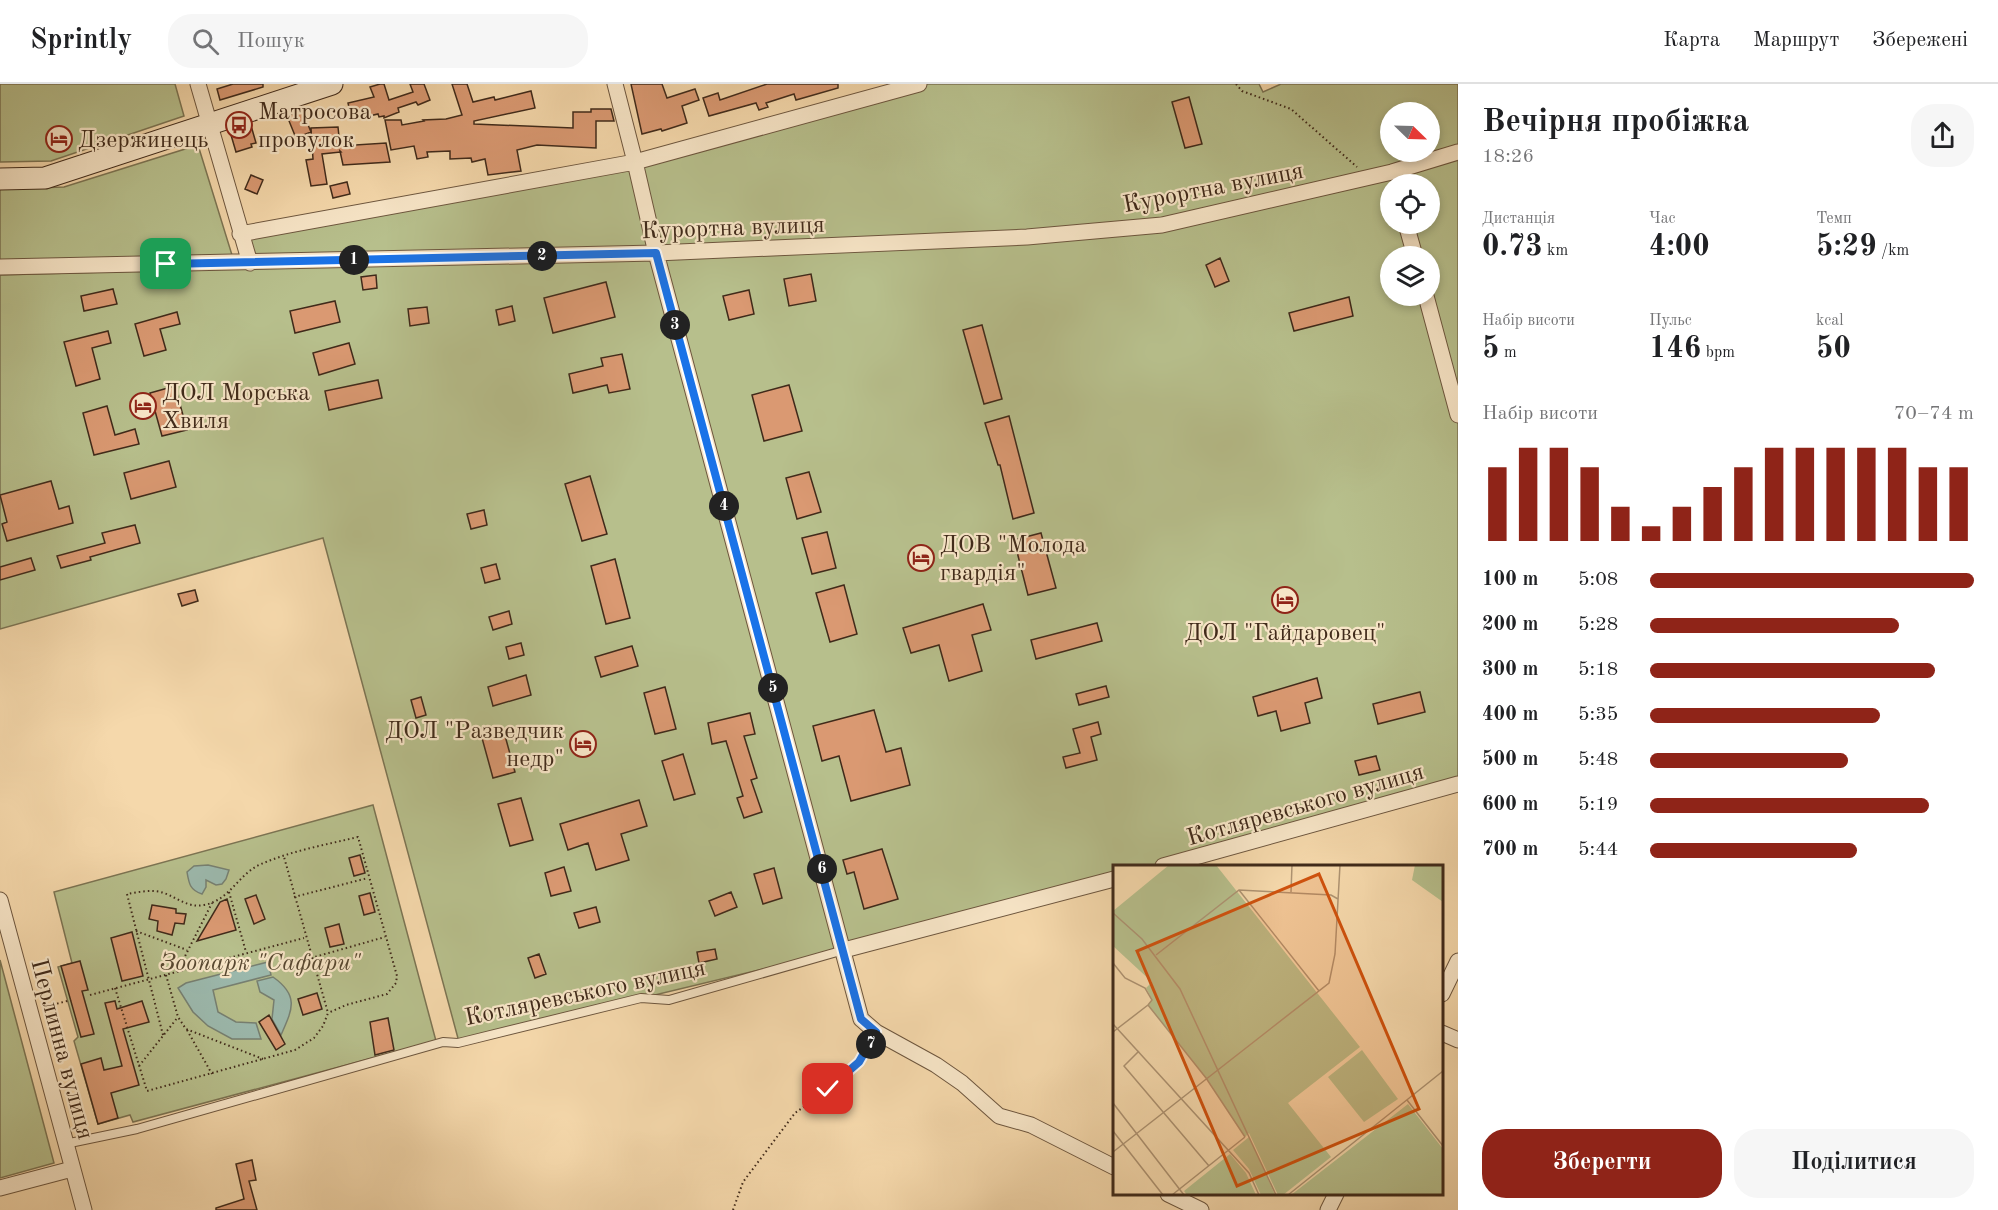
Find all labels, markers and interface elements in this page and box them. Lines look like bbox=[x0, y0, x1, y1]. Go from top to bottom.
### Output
search box bbox=[168, 14, 588, 68]
icon: search bbox=[189, 25, 222, 58]
text: Sprintly bbox=[30, 27, 132, 55]
text: Пошук bbox=[237, 30, 305, 52]
text: Карта bbox=[1663, 30, 1720, 51]
text: Маршрут bbox=[1753, 30, 1839, 51]
text: Збережені bbox=[1872, 30, 1968, 51]
place label: Матросова провулок bbox=[258, 101, 372, 153]
north arrow bbox=[1380, 102, 1440, 162]
map controls bbox=[1380, 102, 1440, 306]
button: share bbox=[1911, 104, 1974, 167]
text: Вечірня пробіжка bbox=[1482, 106, 1749, 139]
bus stop icon: Матросова провулок bbox=[224, 110, 254, 140]
hotel icon: Дзержинець bbox=[44, 124, 74, 154]
place label: Дзержинець bbox=[78, 129, 208, 153]
text: 18:26 bbox=[1482, 147, 1534, 167]
street label: Курортна вулиця bbox=[1121, 160, 1306, 218]
button: locate bbox=[1380, 174, 1440, 234]
text: Дистанція bbox=[1482, 211, 1555, 227]
text: Час bbox=[1649, 211, 1676, 227]
text: Темп bbox=[1816, 211, 1852, 227]
street label: Курортна вулиця bbox=[641, 214, 825, 244]
text: 0.73 bbox=[1482, 232, 1543, 262]
text: 4:00 bbox=[1649, 232, 1710, 262]
text: 5:29 bbox=[1816, 232, 1877, 262]
pin bbox=[140, 238, 191, 289]
pin: 2 bbox=[527, 241, 557, 271]
text: km bbox=[1543, 243, 1568, 259]
text: /km bbox=[1877, 243, 1909, 259]
pin: 1 bbox=[339, 245, 369, 275]
button: layers bbox=[1380, 246, 1440, 306]
icon: arrive bbox=[149, 247, 182, 280]
text: 2 bbox=[537, 248, 547, 264]
text: 1 bbox=[349, 252, 359, 268]
pin: 3 bbox=[660, 310, 690, 340]
text: Набір висоти bbox=[1482, 313, 1575, 329]
text: Пульс bbox=[1649, 313, 1692, 329]
text: kcal bbox=[1816, 313, 1844, 329]
text: 3 bbox=[670, 317, 680, 333]
text: 5 bbox=[1482, 334, 1499, 364]
text: 146 bbox=[1649, 334, 1701, 364]
text: 50 bbox=[1816, 334, 1851, 364]
text: m bbox=[1499, 345, 1517, 361]
text: bpm bbox=[1701, 345, 1735, 361]
place label: ДОЛ Морська Хвиля bbox=[162, 382, 310, 434]
hotel icon: ДОЛ Морська Хвиля bbox=[128, 391, 158, 421]
text: Набір висоти bbox=[1482, 404, 1598, 424]
text: 70–74 m bbox=[1894, 404, 1974, 424]
pin: 4 bbox=[709, 491, 739, 521]
text: 4 bbox=[719, 498, 729, 514]
place label: ДОВ "Молода гвардія" bbox=[940, 534, 1086, 586]
hotel icon: ДОВ "Молода гвардія" bbox=[906, 543, 936, 573]
text: 100 m bbox=[1482, 570, 1538, 590]
text: 5:08 bbox=[1578, 570, 1618, 590]
hotel icon: ДОЛ "Гайдаровец" bbox=[1270, 585, 1300, 615]
text: 200 m bbox=[1482, 615, 1538, 635]
text: 5:28 bbox=[1578, 615, 1618, 635]
place label: ДОЛ "Гайдаровец" bbox=[1185, 622, 1385, 646]
text: 300 m bbox=[1482, 660, 1538, 680]
text: 5:18 bbox=[1578, 660, 1618, 680]
pin: 5 bbox=[758, 673, 788, 703]
text: 5 bbox=[768, 680, 778, 696]
text: 400 m bbox=[1482, 705, 1538, 725]
text: 5:35 bbox=[1578, 705, 1618, 725]
place label: ДОЛ "Разведчик недр" bbox=[385, 720, 564, 772]
hotel icon: ДОЛ "Разведчик недр" bbox=[568, 729, 598, 759]
text: 500 m bbox=[1482, 750, 1538, 770]
text: 5:48 bbox=[1578, 750, 1618, 770]
street label: Котляревського вулиця bbox=[1184, 761, 1427, 851]
text: 600 m bbox=[1482, 795, 1538, 815]
text: 5:19 bbox=[1578, 795, 1618, 815]
text: 700 m bbox=[1482, 840, 1538, 860]
text: 5:44 bbox=[1578, 840, 1618, 860]
pin: 6 bbox=[807, 854, 837, 884]
text: 6 bbox=[817, 861, 827, 877]
inset map bbox=[1113, 865, 1443, 1195]
park label: Зоопарк "Сафари" bbox=[160, 951, 362, 976]
street label: Перлинна вулиця bbox=[25, 957, 97, 1142]
street label: Котляревського вулиця bbox=[463, 957, 708, 1031]
pin: 7 bbox=[856, 1029, 886, 1059]
text: 7 bbox=[866, 1036, 876, 1052]
pin bbox=[802, 1063, 853, 1114]
icon: check bbox=[811, 1072, 844, 1105]
button: Зберегти bbox=[1482, 1129, 1722, 1198]
button: Поділитися bbox=[1734, 1129, 1974, 1198]

